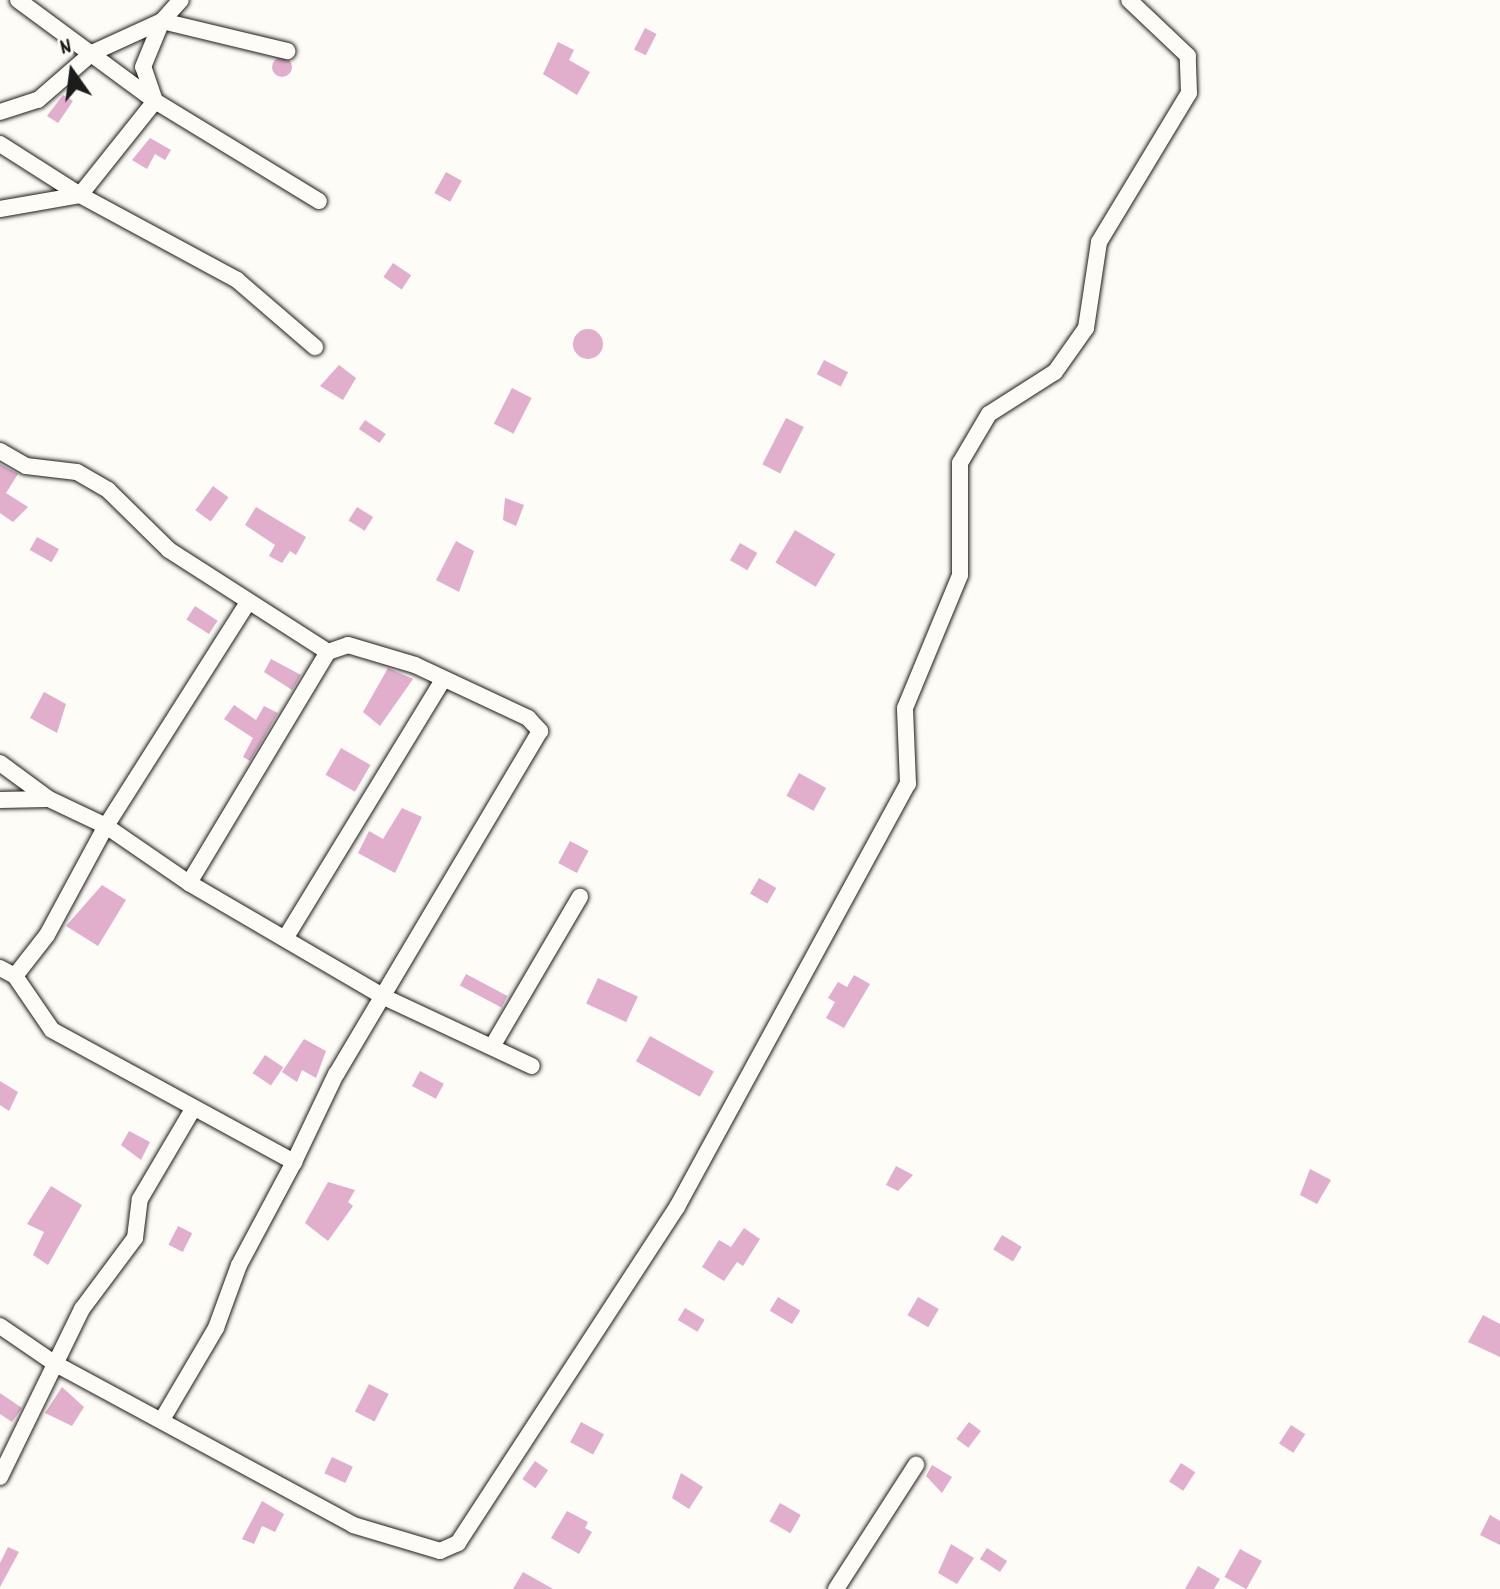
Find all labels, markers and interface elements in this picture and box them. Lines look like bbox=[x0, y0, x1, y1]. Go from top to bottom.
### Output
north arrow bbox=[32, 32, 112, 112]
text: N bbox=[57, 32, 75, 65]

